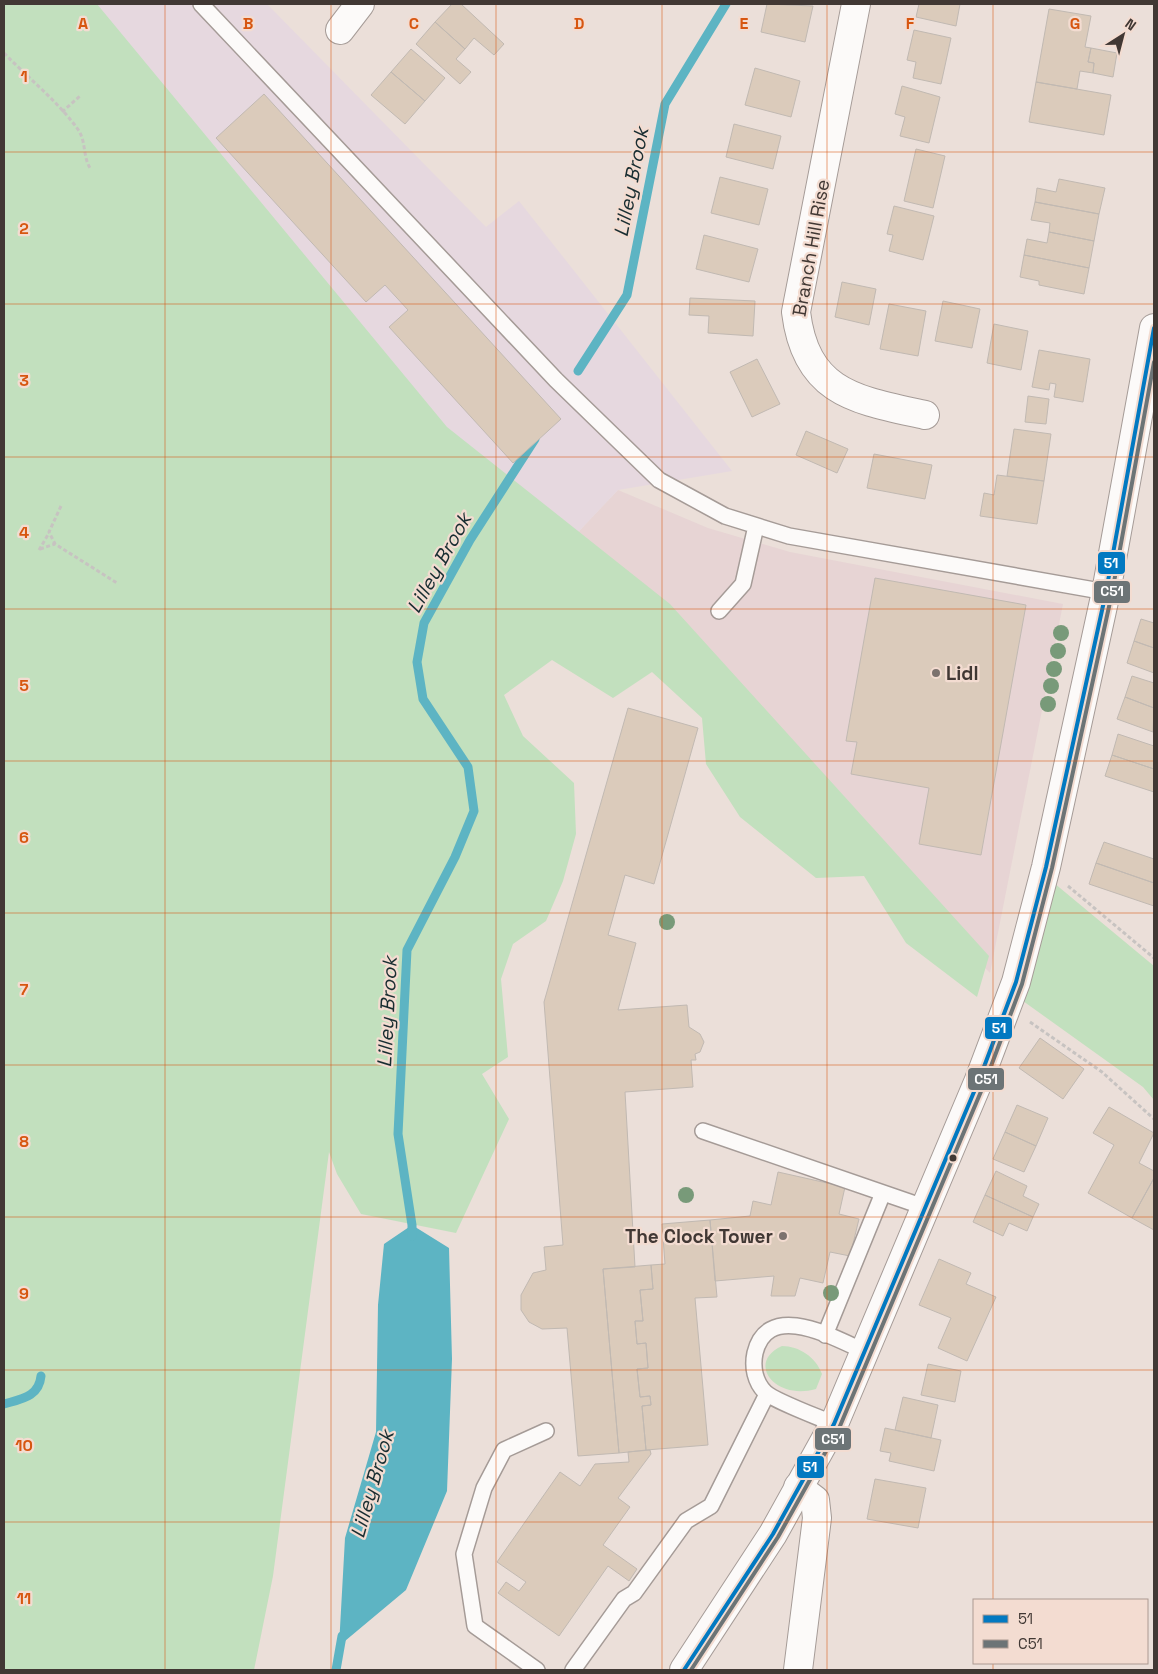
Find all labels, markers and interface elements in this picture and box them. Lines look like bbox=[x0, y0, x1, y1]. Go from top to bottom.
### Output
north arrow bbox=[1098, 10, 1148, 60]
text: A bbox=[78, 13, 88, 34]
text: B bbox=[243, 13, 253, 34]
text: C bbox=[409, 13, 419, 34]
text: D bbox=[574, 13, 584, 34]
text: E bbox=[740, 13, 749, 34]
text: F bbox=[906, 13, 915, 34]
text: G bbox=[1070, 13, 1080, 34]
text: N bbox=[1122, 14, 1140, 35]
text: 1 bbox=[20, 66, 28, 87]
water label: Lilley Brook bbox=[608, 123, 655, 239]
street label: Branch Hill Rise bbox=[787, 177, 835, 319]
text: 2 bbox=[19, 218, 29, 239]
text: 3 bbox=[19, 370, 29, 391]
water label: Lilley Brook bbox=[401, 506, 478, 618]
text: 4 bbox=[19, 522, 29, 543]
line badge: 51 bbox=[1097, 551, 1126, 575]
text: 51 bbox=[1104, 554, 1118, 572]
line badge: C51 bbox=[1093, 580, 1131, 604]
text: C51 bbox=[1100, 582, 1124, 600]
place label: Lidl bbox=[946, 661, 979, 686]
marker: Lidl bbox=[930, 667, 942, 679]
text: 5 bbox=[19, 675, 29, 696]
text: 6 bbox=[19, 827, 29, 848]
water label: Lilley Brook bbox=[371, 954, 403, 1068]
text: 7 bbox=[20, 979, 29, 1000]
line badge: 51 bbox=[984, 1016, 1013, 1040]
text: 51 bbox=[992, 1019, 1006, 1037]
line badge: C51 bbox=[967, 1067, 1005, 1091]
text: C51 bbox=[974, 1070, 998, 1088]
text: 8 bbox=[19, 1131, 29, 1152]
unlabelled marker bbox=[948, 1153, 958, 1163]
place label: The Clock Tower bbox=[625, 1224, 773, 1249]
marker: The Clock Tower bbox=[777, 1230, 789, 1242]
text: 9 bbox=[19, 1283, 29, 1304]
water label: Lilley Brook bbox=[344, 1425, 400, 1541]
line badge: C51 bbox=[814, 1427, 852, 1451]
text: C51 bbox=[821, 1430, 845, 1448]
text: 10 bbox=[15, 1435, 33, 1456]
line badge: 51 bbox=[796, 1455, 825, 1479]
text: 51 bbox=[803, 1458, 817, 1476]
text: 11 bbox=[17, 1588, 31, 1609]
legend bbox=[973, 1599, 1148, 1664]
text: 51 bbox=[1018, 1609, 1033, 1628]
text: C51 bbox=[1018, 1634, 1043, 1653]

